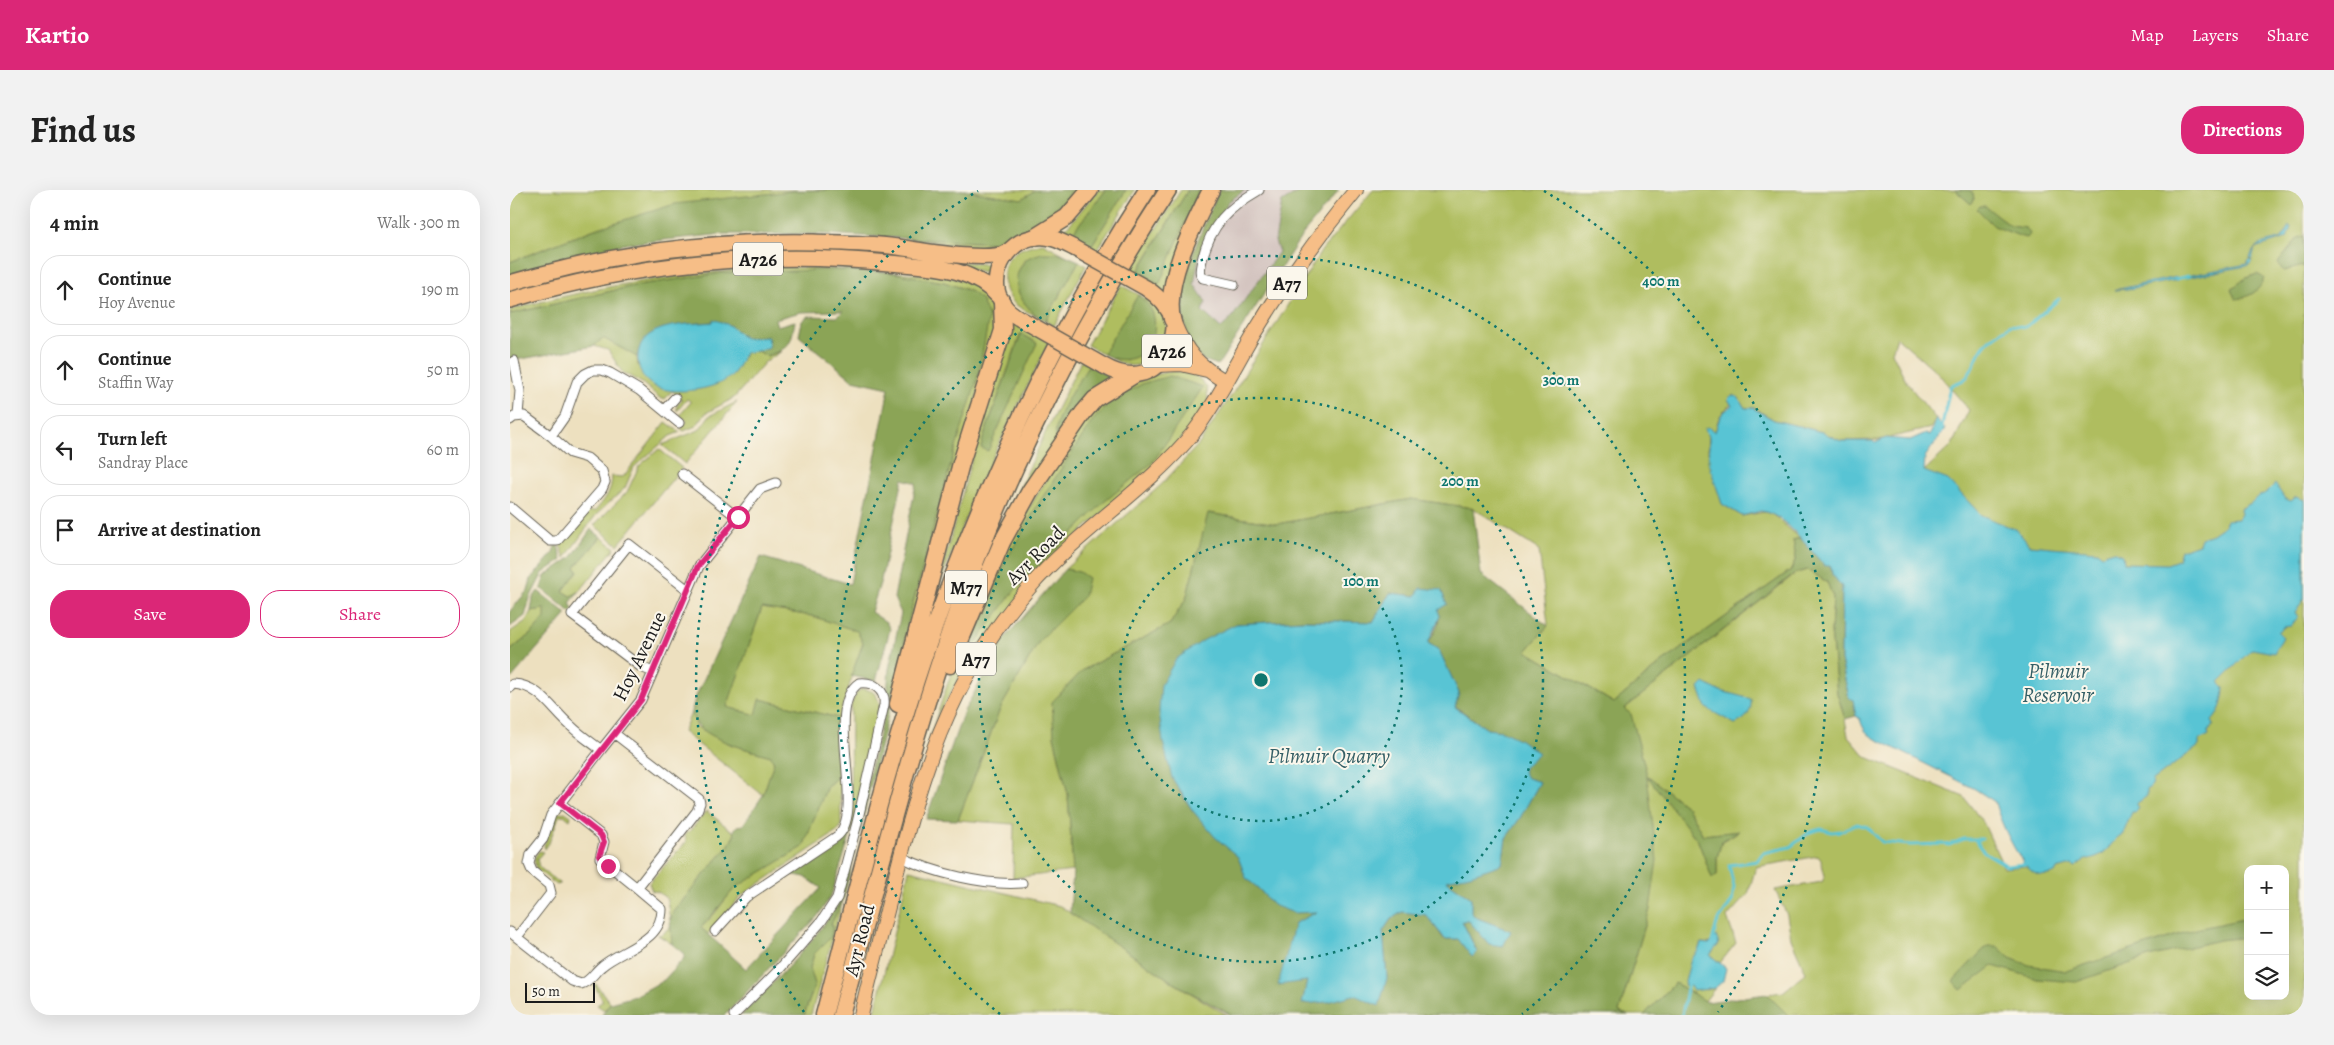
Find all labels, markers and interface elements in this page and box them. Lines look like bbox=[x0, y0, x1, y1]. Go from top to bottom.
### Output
text: Kartio bbox=[25, 19, 89, 51]
text: Map bbox=[2131, 23, 2164, 47]
text: Layers bbox=[2192, 23, 2239, 47]
text: Share bbox=[2267, 23, 2309, 47]
text: Find us bbox=[30, 106, 136, 154]
button: Directions bbox=[2181, 106, 2304, 154]
text: 4 min bbox=[50, 209, 99, 237]
text: Walk · 300 m bbox=[377, 212, 460, 234]
road number: A726 bbox=[733, 242, 783, 276]
text: Continue bbox=[98, 266, 172, 292]
road number: A77 bbox=[1267, 266, 1307, 300]
text: 400 m bbox=[1642, 271, 1680, 291]
icon: ahead bbox=[51, 276, 79, 304]
text: 190 m bbox=[421, 279, 459, 301]
text: Hoy Avenue bbox=[98, 292, 175, 314]
road number: A726 bbox=[1142, 334, 1192, 368]
text: Continue bbox=[98, 346, 172, 372]
icon: ahead bbox=[51, 356, 79, 384]
text: 50 m bbox=[427, 359, 459, 381]
text: 300 m bbox=[1543, 370, 1580, 390]
text: Staffin Way bbox=[98, 372, 173, 394]
text: Turn left bbox=[98, 426, 167, 452]
icon: left bbox=[51, 436, 79, 464]
text: 60 m bbox=[427, 439, 459, 461]
text: Sandray Place bbox=[98, 452, 188, 474]
text: 200 m bbox=[1441, 471, 1479, 491]
route start bbox=[727, 506, 750, 529]
icon: arrive bbox=[51, 516, 79, 544]
text: Arrive at destination bbox=[98, 517, 261, 543]
street label: Ayr Road bbox=[999, 520, 1071, 592]
road number: M77 bbox=[945, 571, 987, 604]
text: 100 m bbox=[1343, 571, 1379, 591]
button: Save bbox=[50, 590, 250, 638]
button: Share bbox=[260, 590, 460, 638]
street label: Hoy Avenue bbox=[606, 607, 673, 706]
road number: A77 bbox=[956, 642, 996, 676]
water label: Pilmuir Reservoir bbox=[2022, 657, 2094, 709]
centre of rings bbox=[1252, 671, 1270, 689]
water label: Pilmuir Quarry bbox=[1268, 742, 1390, 770]
route end bbox=[597, 855, 620, 878]
map controls bbox=[2244, 865, 2289, 1000]
button: + bbox=[2244, 865, 2289, 910]
street label: Ayr Road bbox=[837, 901, 882, 980]
button: − bbox=[2244, 910, 2289, 955]
button: layers bbox=[2244, 955, 2289, 1000]
scale bar bbox=[525, 980, 595, 1003]
text: 50 m bbox=[532, 982, 560, 1001]

